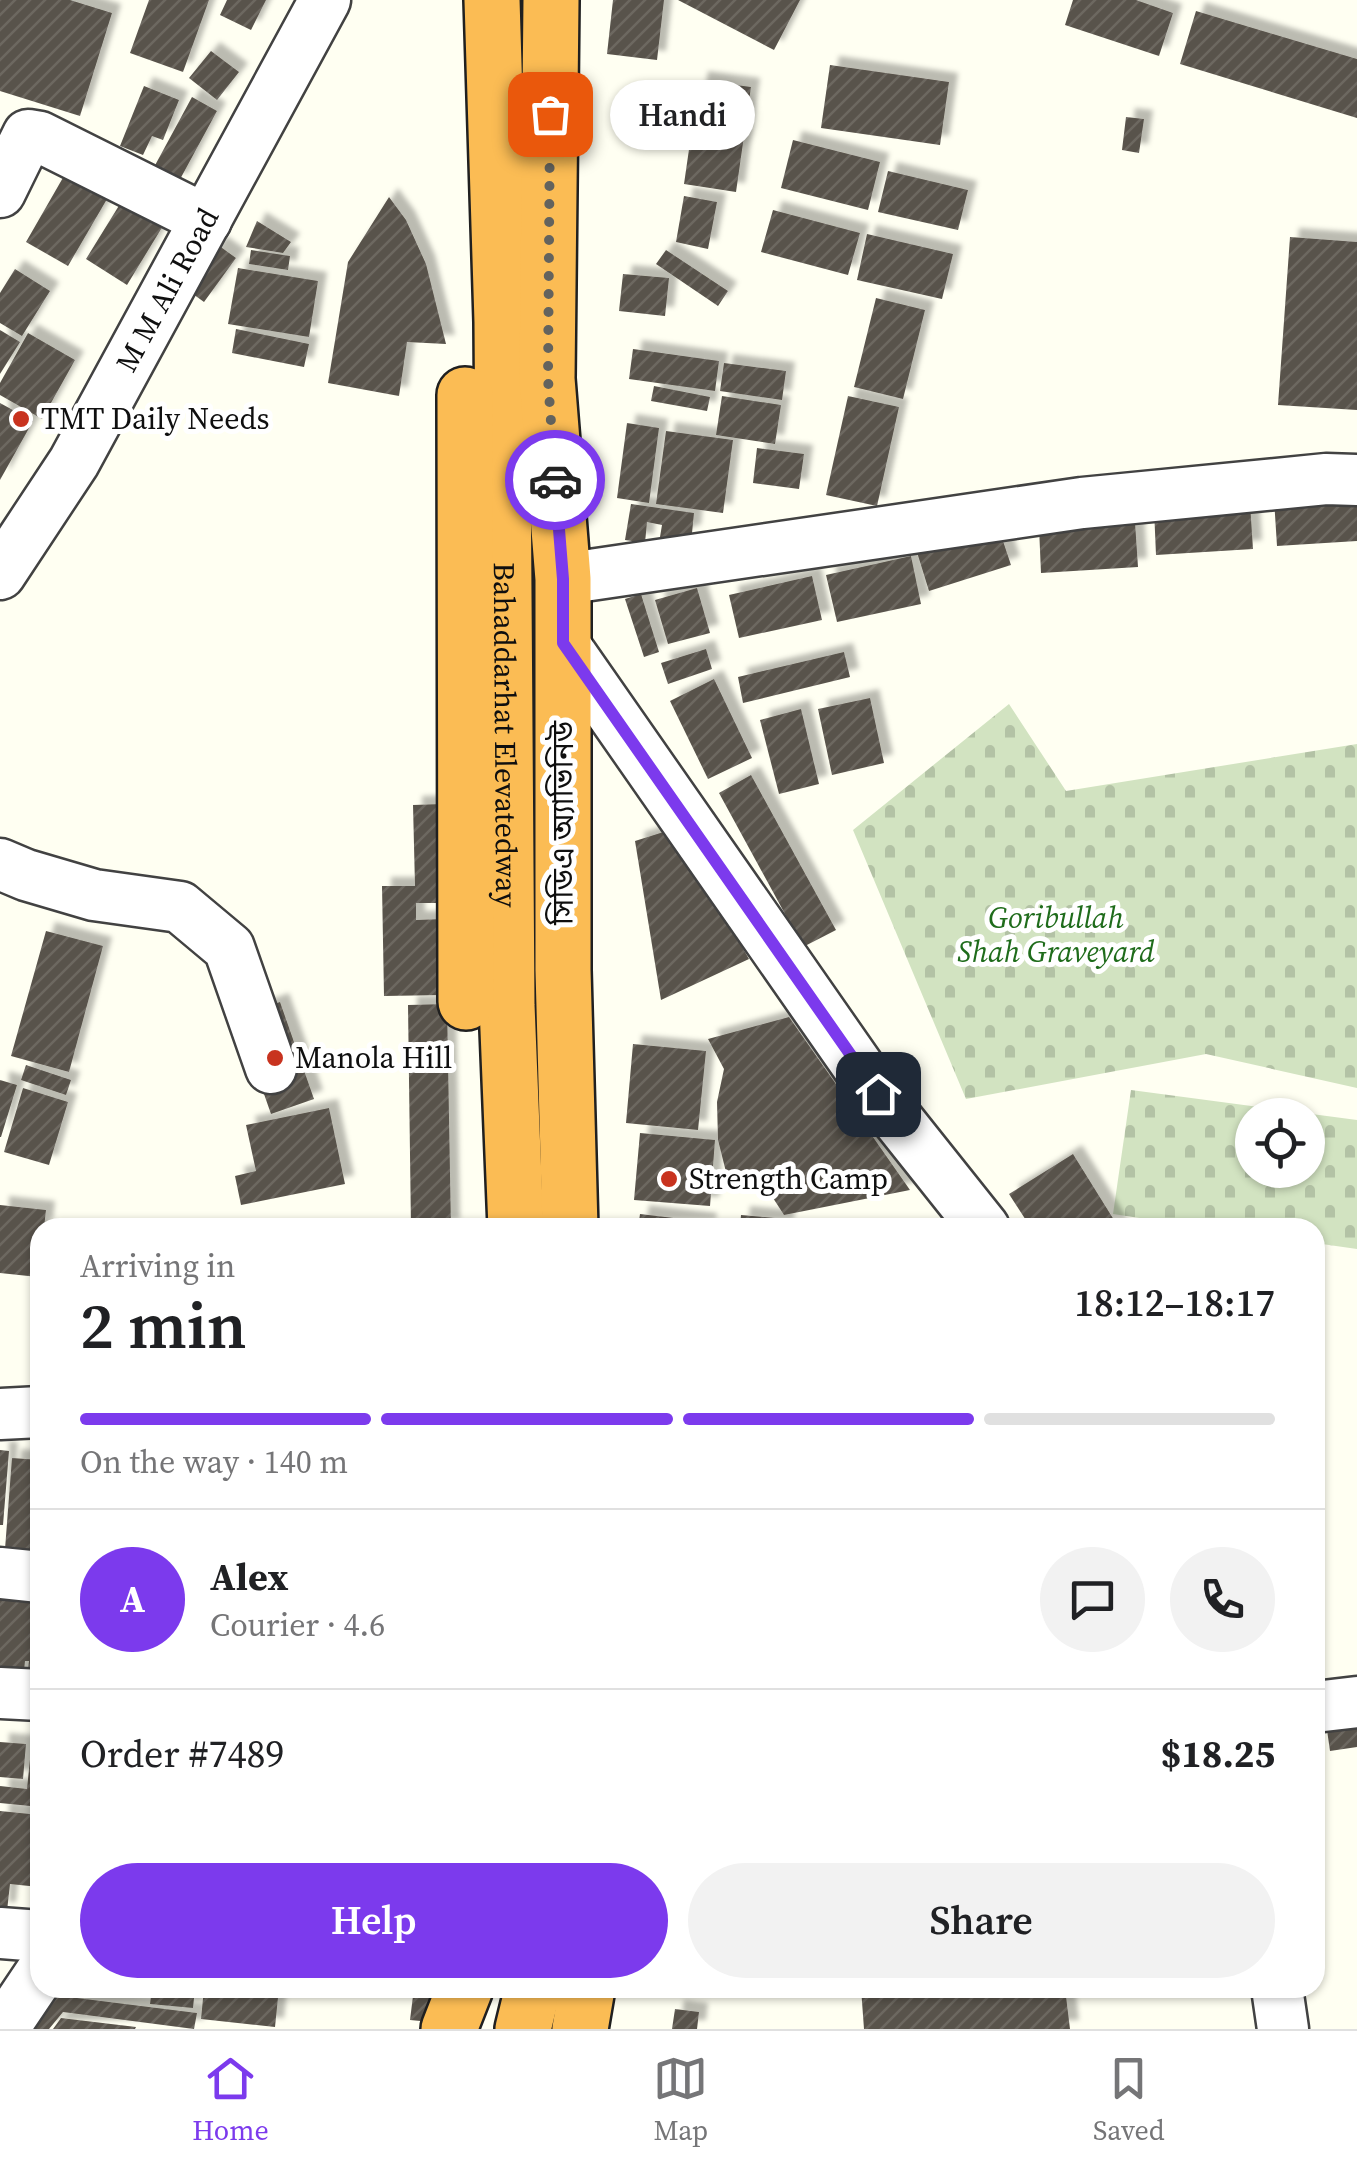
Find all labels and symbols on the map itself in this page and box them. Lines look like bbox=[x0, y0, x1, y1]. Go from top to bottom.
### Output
pin bbox=[508, 72, 593, 157]
callout: Handi bbox=[610, 79, 755, 149]
street label: M M Ali Road bbox=[106, 200, 228, 379]
place label: TMT Daily Needs bbox=[41, 398, 270, 439]
marker: TMT Daily Needs bbox=[10, 408, 32, 430]
courier bbox=[505, 430, 605, 530]
street label: Bahaddarhat Elevatedway bbox=[484, 562, 527, 908]
street label: সিডিএ অ্যাভিনিউ bbox=[542, 720, 583, 926]
park label: Goribullah Shah Graveyard bbox=[957, 897, 1155, 972]
place label: Manola Hill bbox=[295, 1037, 452, 1078]
marker: Manola Hill bbox=[264, 1047, 286, 1069]
pin bbox=[836, 1052, 921, 1137]
place label: Strength Camp bbox=[689, 1158, 888, 1199]
marker: Strength Camp bbox=[658, 1168, 680, 1190]

